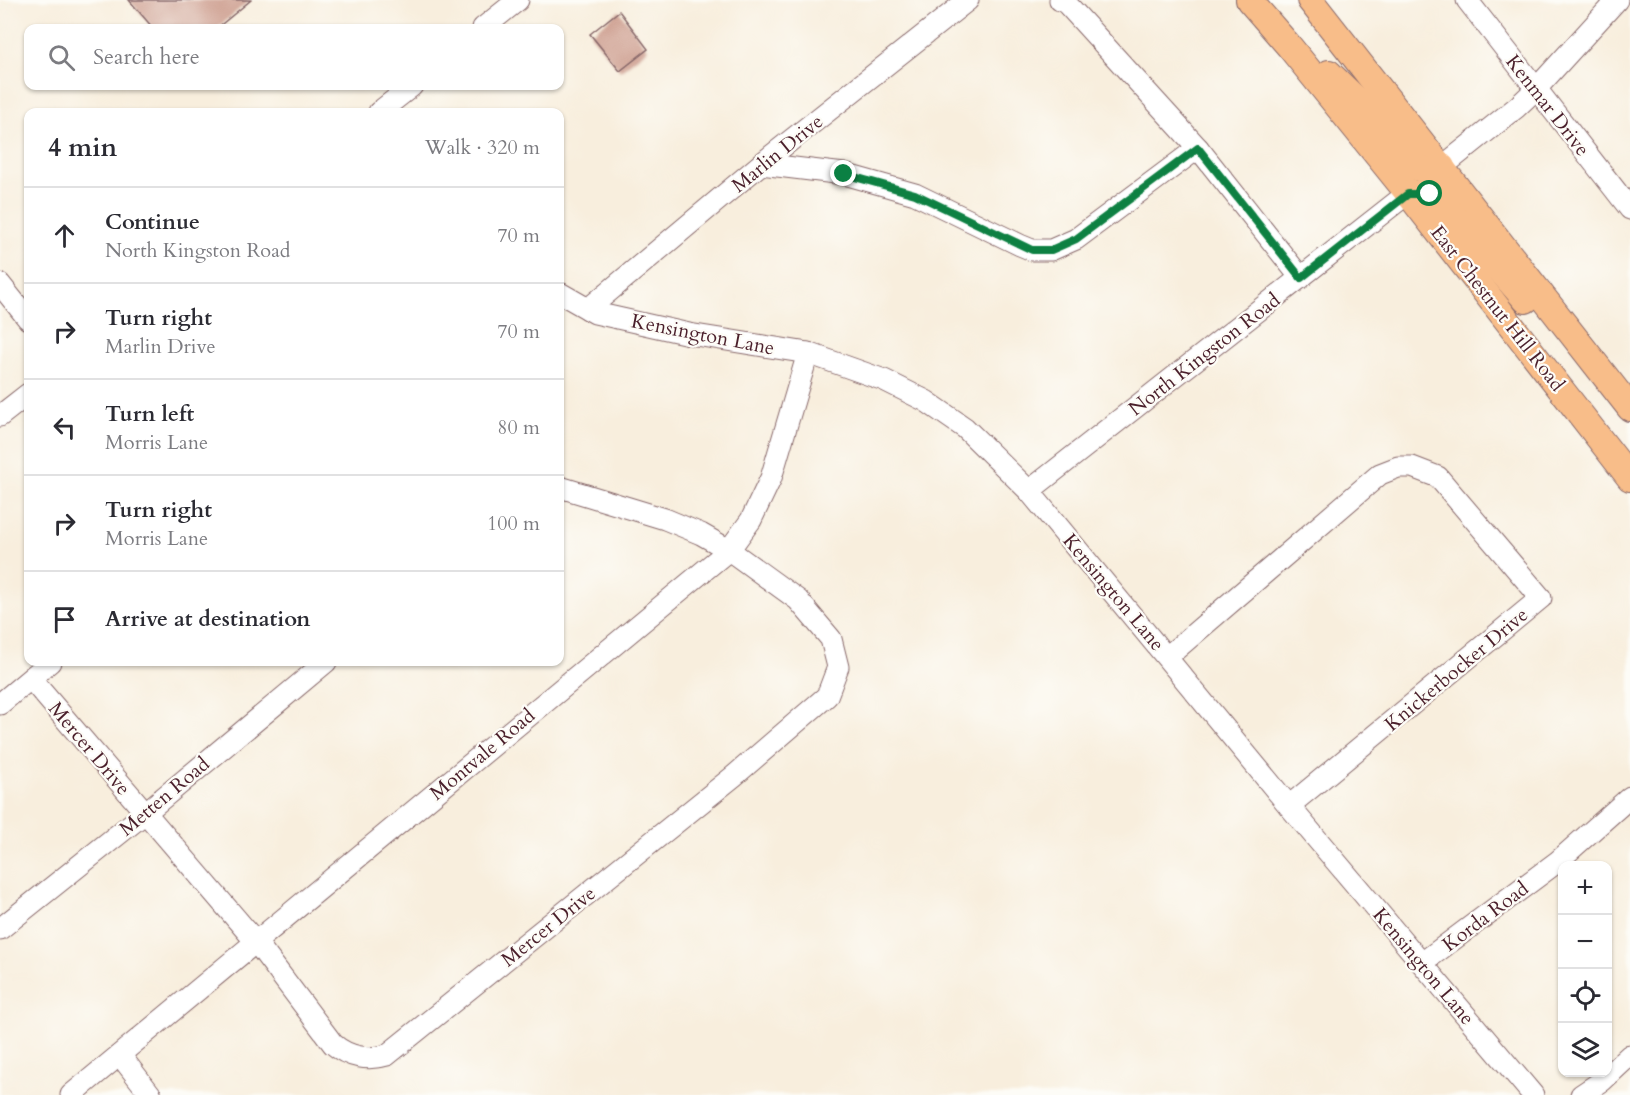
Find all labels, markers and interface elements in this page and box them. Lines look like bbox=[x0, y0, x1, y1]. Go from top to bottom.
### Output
search box bbox=[24, 24, 564, 90]
icon: search bbox=[45, 41, 78, 74]
text: Search here bbox=[93, 42, 200, 72]
street label: Kenmar Drive bbox=[1499, 49, 1596, 162]
street label: Marlin Drive bbox=[726, 108, 829, 199]
text: 4 min bbox=[48, 130, 117, 165]
text: Walk · 320 m bbox=[425, 134, 540, 161]
route end bbox=[830, 160, 856, 186]
route start bbox=[1416, 180, 1442, 206]
text: Continue bbox=[105, 207, 200, 237]
icon: ahead bbox=[48, 219, 81, 252]
street label: East Chestnut Hill Road bbox=[1424, 220, 1571, 397]
text: 70 m bbox=[497, 222, 540, 249]
text: North Kingston Road bbox=[105, 237, 290, 264]
street label: North Kingston Road bbox=[1123, 286, 1286, 422]
text: Turn right bbox=[105, 303, 212, 333]
street label: Kensington Lane bbox=[629, 307, 777, 362]
icon: right bbox=[48, 315, 81, 348]
text: 70 m bbox=[497, 318, 540, 345]
text: Marlin Drive bbox=[105, 333, 216, 360]
text: Turn left bbox=[105, 399, 194, 429]
icon: left bbox=[48, 411, 81, 444]
text: 80 m bbox=[497, 414, 540, 441]
text: Morris Lane bbox=[105, 429, 208, 456]
text: Turn right bbox=[105, 495, 212, 525]
icon: right bbox=[48, 507, 81, 540]
text: 100 m bbox=[487, 510, 540, 537]
text: Morris Lane bbox=[105, 525, 208, 552]
street label: Kensington Lane bbox=[1057, 528, 1171, 657]
street label: Knickerbocker Drive bbox=[1379, 601, 1534, 737]
icon: arrive bbox=[48, 603, 81, 636]
text: Arrive at destination bbox=[105, 604, 310, 634]
street label: Mercer Drive bbox=[42, 696, 137, 801]
street label: Montvale Road bbox=[424, 702, 541, 806]
street label: Metten Road bbox=[113, 750, 216, 842]
map controls bbox=[1558, 861, 1612, 1077]
button: + bbox=[1558, 861, 1612, 915]
street label: Korda Road bbox=[1437, 875, 1534, 958]
street label: Mercer Drive bbox=[495, 880, 601, 973]
street label: Kensington Lane bbox=[1367, 902, 1481, 1031]
button: − bbox=[1558, 915, 1612, 969]
button: locate bbox=[1558, 969, 1612, 1023]
button: layers bbox=[1558, 1023, 1612, 1077]

